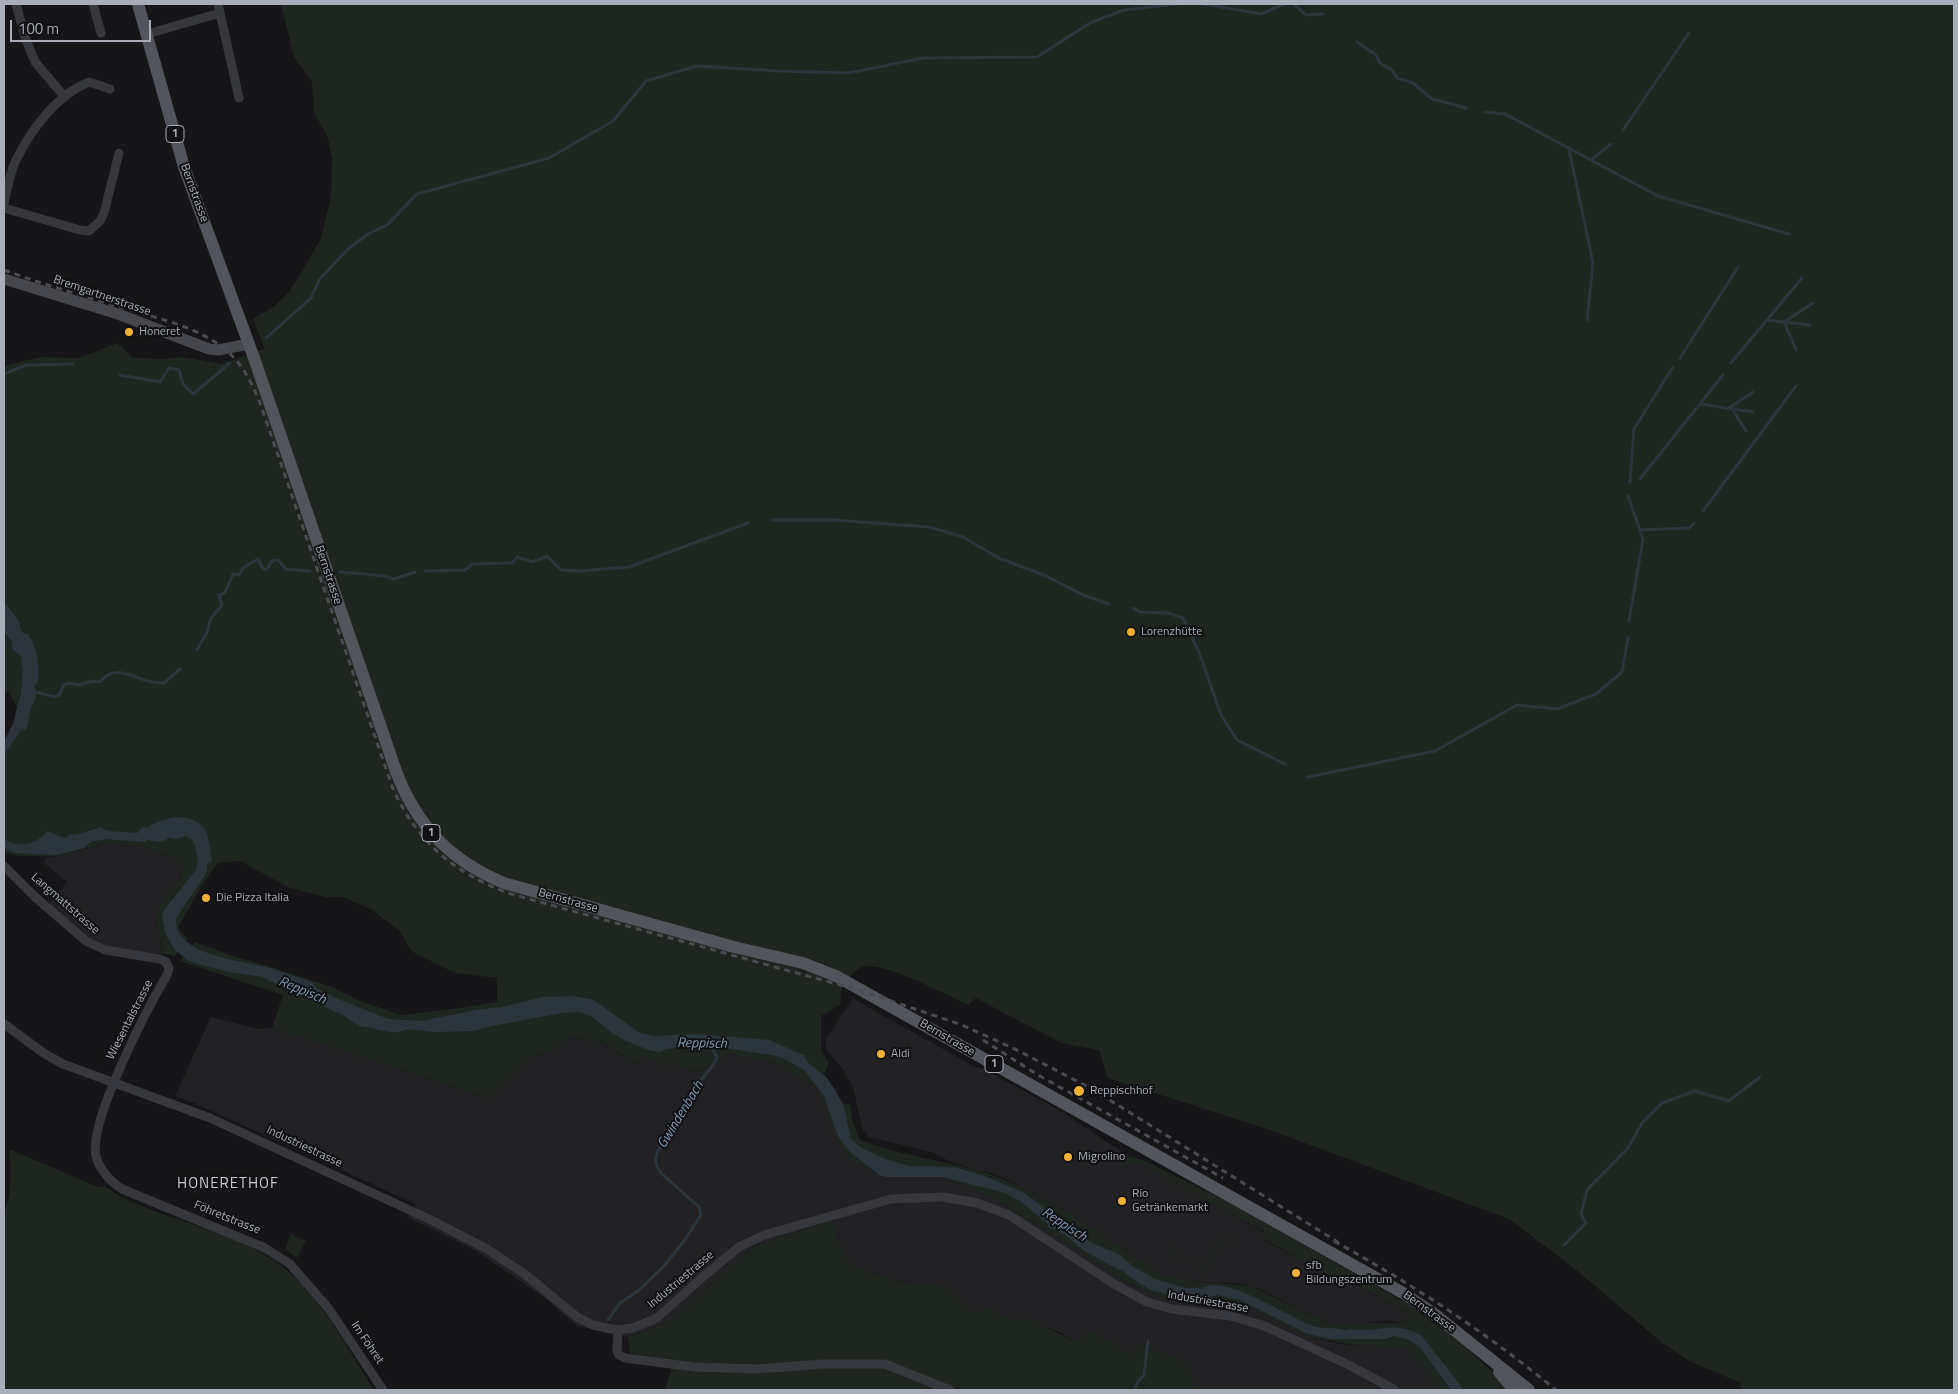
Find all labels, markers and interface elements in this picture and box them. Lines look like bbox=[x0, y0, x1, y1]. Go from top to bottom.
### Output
scale bar bbox=[12, 10, 154, 42]
text: 100 m bbox=[18, 17, 59, 40]
road number: 1 bbox=[166, 126, 184, 142]
street label: Bernstrasse bbox=[177, 162, 211, 224]
street label: Bremgartnerstrasse bbox=[51, 273, 153, 319]
place label: Honeret bbox=[139, 325, 180, 339]
marker: Honeret bbox=[123, 326, 135, 338]
street label: Bernstrasse bbox=[311, 544, 345, 606]
place label: Lorenzhütte bbox=[1141, 625, 1202, 639]
marker: Lorenzhütte bbox=[1125, 626, 1137, 638]
road number: 1 bbox=[422, 824, 440, 841]
street label: Langmattstrasse bbox=[28, 870, 102, 938]
street label: Bernstrasse bbox=[537, 886, 599, 916]
place label: Die Pizza Italia bbox=[216, 891, 289, 905]
marker: Die Pizza Italia bbox=[200, 892, 212, 904]
water label: Reppisch bbox=[276, 974, 328, 1008]
street label: Wiesentalstrasse bbox=[104, 978, 156, 1062]
street label: Bernstrasse bbox=[917, 1016, 977, 1060]
water label: Reppisch bbox=[677, 1035, 727, 1053]
place label: Aldi bbox=[891, 1047, 910, 1061]
marker: Aldi bbox=[875, 1048, 887, 1060]
road number: 1 bbox=[985, 1056, 1003, 1072]
water label: Gwindenbach bbox=[654, 1078, 708, 1152]
marker: Reppischhof bbox=[1072, 1084, 1086, 1098]
place label: Reppischhof bbox=[1090, 1084, 1153, 1098]
street label: Industriestrasse bbox=[264, 1123, 344, 1171]
place label: Migrolino bbox=[1078, 1150, 1125, 1164]
marker: Migrolino bbox=[1062, 1151, 1074, 1163]
district label: HONERETHOF bbox=[176, 1175, 280, 1193]
place label: Rio Getränkemarkt bbox=[1132, 1187, 1208, 1215]
marker: Rio Getränkemarkt bbox=[1116, 1195, 1128, 1207]
street label: Föhretstrasse bbox=[192, 1198, 262, 1238]
water label: Reppisch bbox=[1039, 1204, 1089, 1246]
street label: Industriestrasse bbox=[645, 1248, 717, 1312]
place label: sfb Bildungszentrum bbox=[1306, 1259, 1392, 1287]
marker: sfb Bildungszentrum bbox=[1290, 1267, 1302, 1279]
street label: Industriestrasse bbox=[1166, 1288, 1250, 1316]
street label: Bernstrasse bbox=[1400, 1288, 1458, 1336]
street label: Im Föhret bbox=[347, 1319, 387, 1367]

